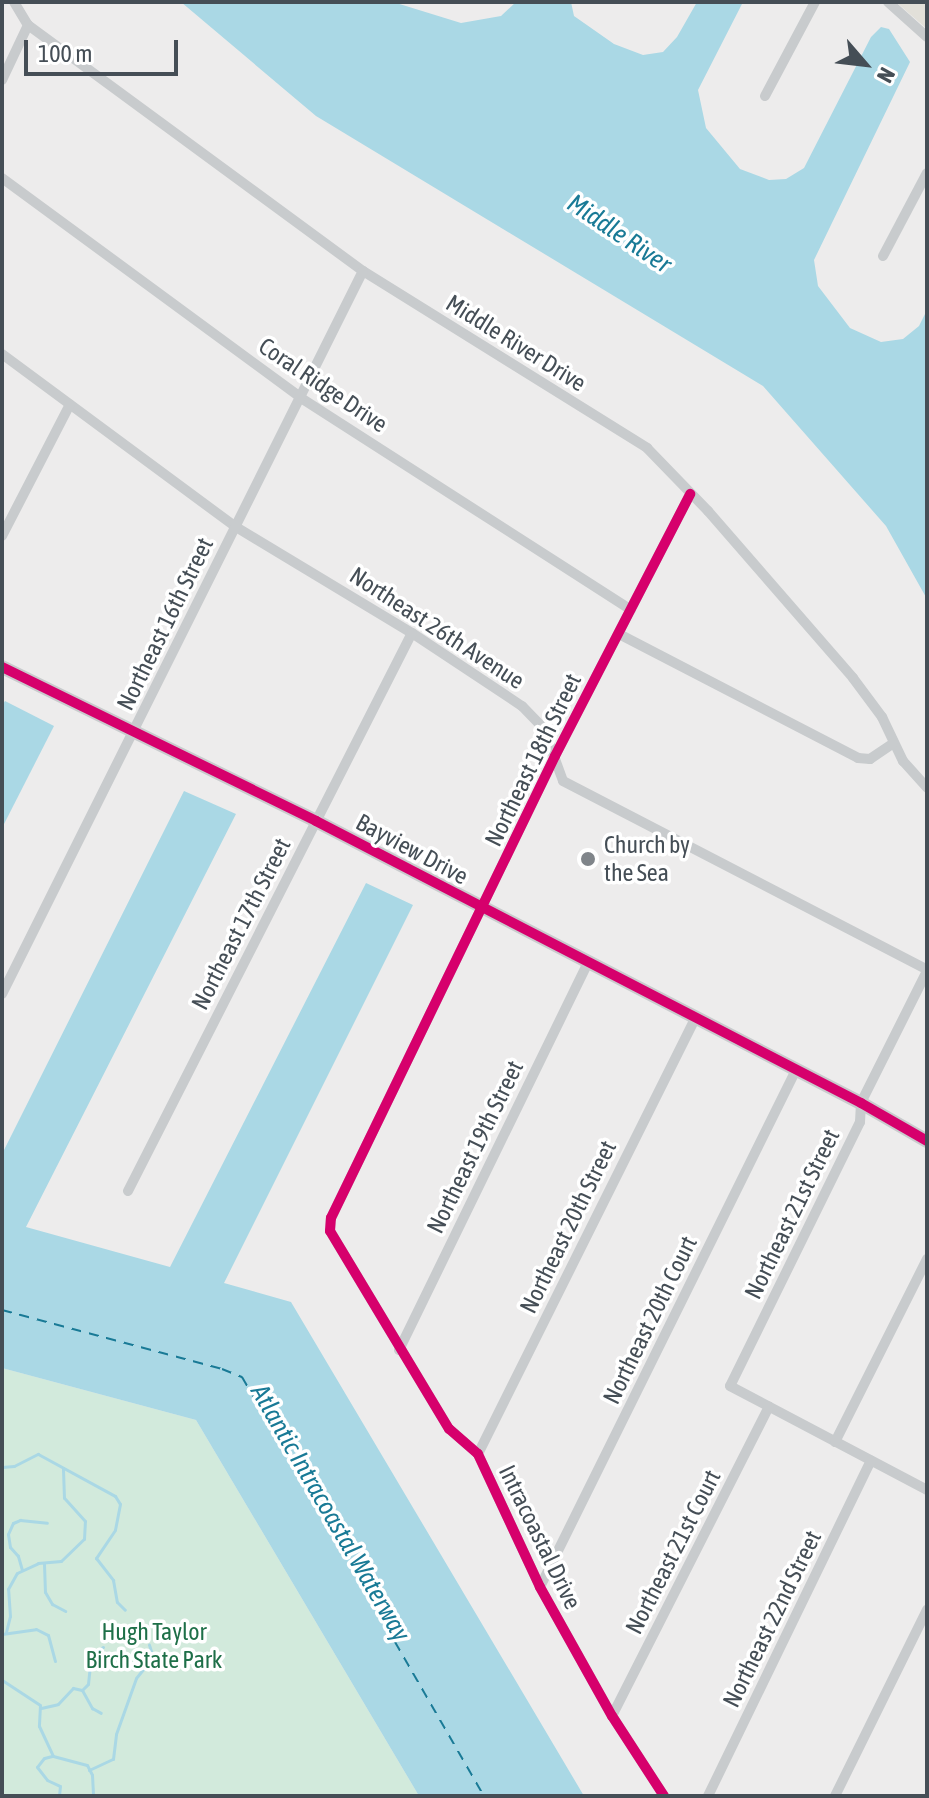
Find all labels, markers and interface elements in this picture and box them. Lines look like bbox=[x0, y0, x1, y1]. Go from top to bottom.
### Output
scale bar bbox=[28, 24, 182, 74]
north arrow bbox=[825, 24, 905, 104]
text: 100 m bbox=[38, 40, 92, 67]
text: N bbox=[872, 63, 901, 87]
water label: Middle River bbox=[561, 188, 677, 280]
street label: Middle River Drive bbox=[441, 288, 591, 398]
street label: Coral Ridge Drive bbox=[253, 331, 393, 439]
street label: Northeast 16th Street bbox=[111, 533, 219, 715]
street label: Northeast 26th Avenue bbox=[344, 561, 530, 695]
street label: Northeast 18th Street bbox=[479, 669, 587, 851]
street label: Bayview Drive bbox=[351, 807, 473, 891]
place label: Church by the Sea bbox=[604, 831, 690, 887]
street label: Northeast 17th Street bbox=[185, 833, 297, 1015]
marker: Church by the Sea bbox=[579, 850, 597, 868]
street label: Northeast 19th Street bbox=[421, 1056, 529, 1238]
street label: Northeast 21st Street bbox=[738, 1124, 846, 1304]
street label: Northeast 20th Street bbox=[514, 1136, 622, 1318]
street label: Northeast 20th Court bbox=[597, 1231, 703, 1409]
water label: Atlantic Intracoastal Waterway bbox=[244, 1379, 416, 1647]
street label: Intracoastal Drive bbox=[493, 1460, 587, 1614]
street label: Northeast 21st Court bbox=[619, 1465, 727, 1639]
street label: Northeast 22nd Street bbox=[717, 1526, 827, 1712]
park label: Hugh Taylor Birch State Park bbox=[86, 1618, 222, 1674]

